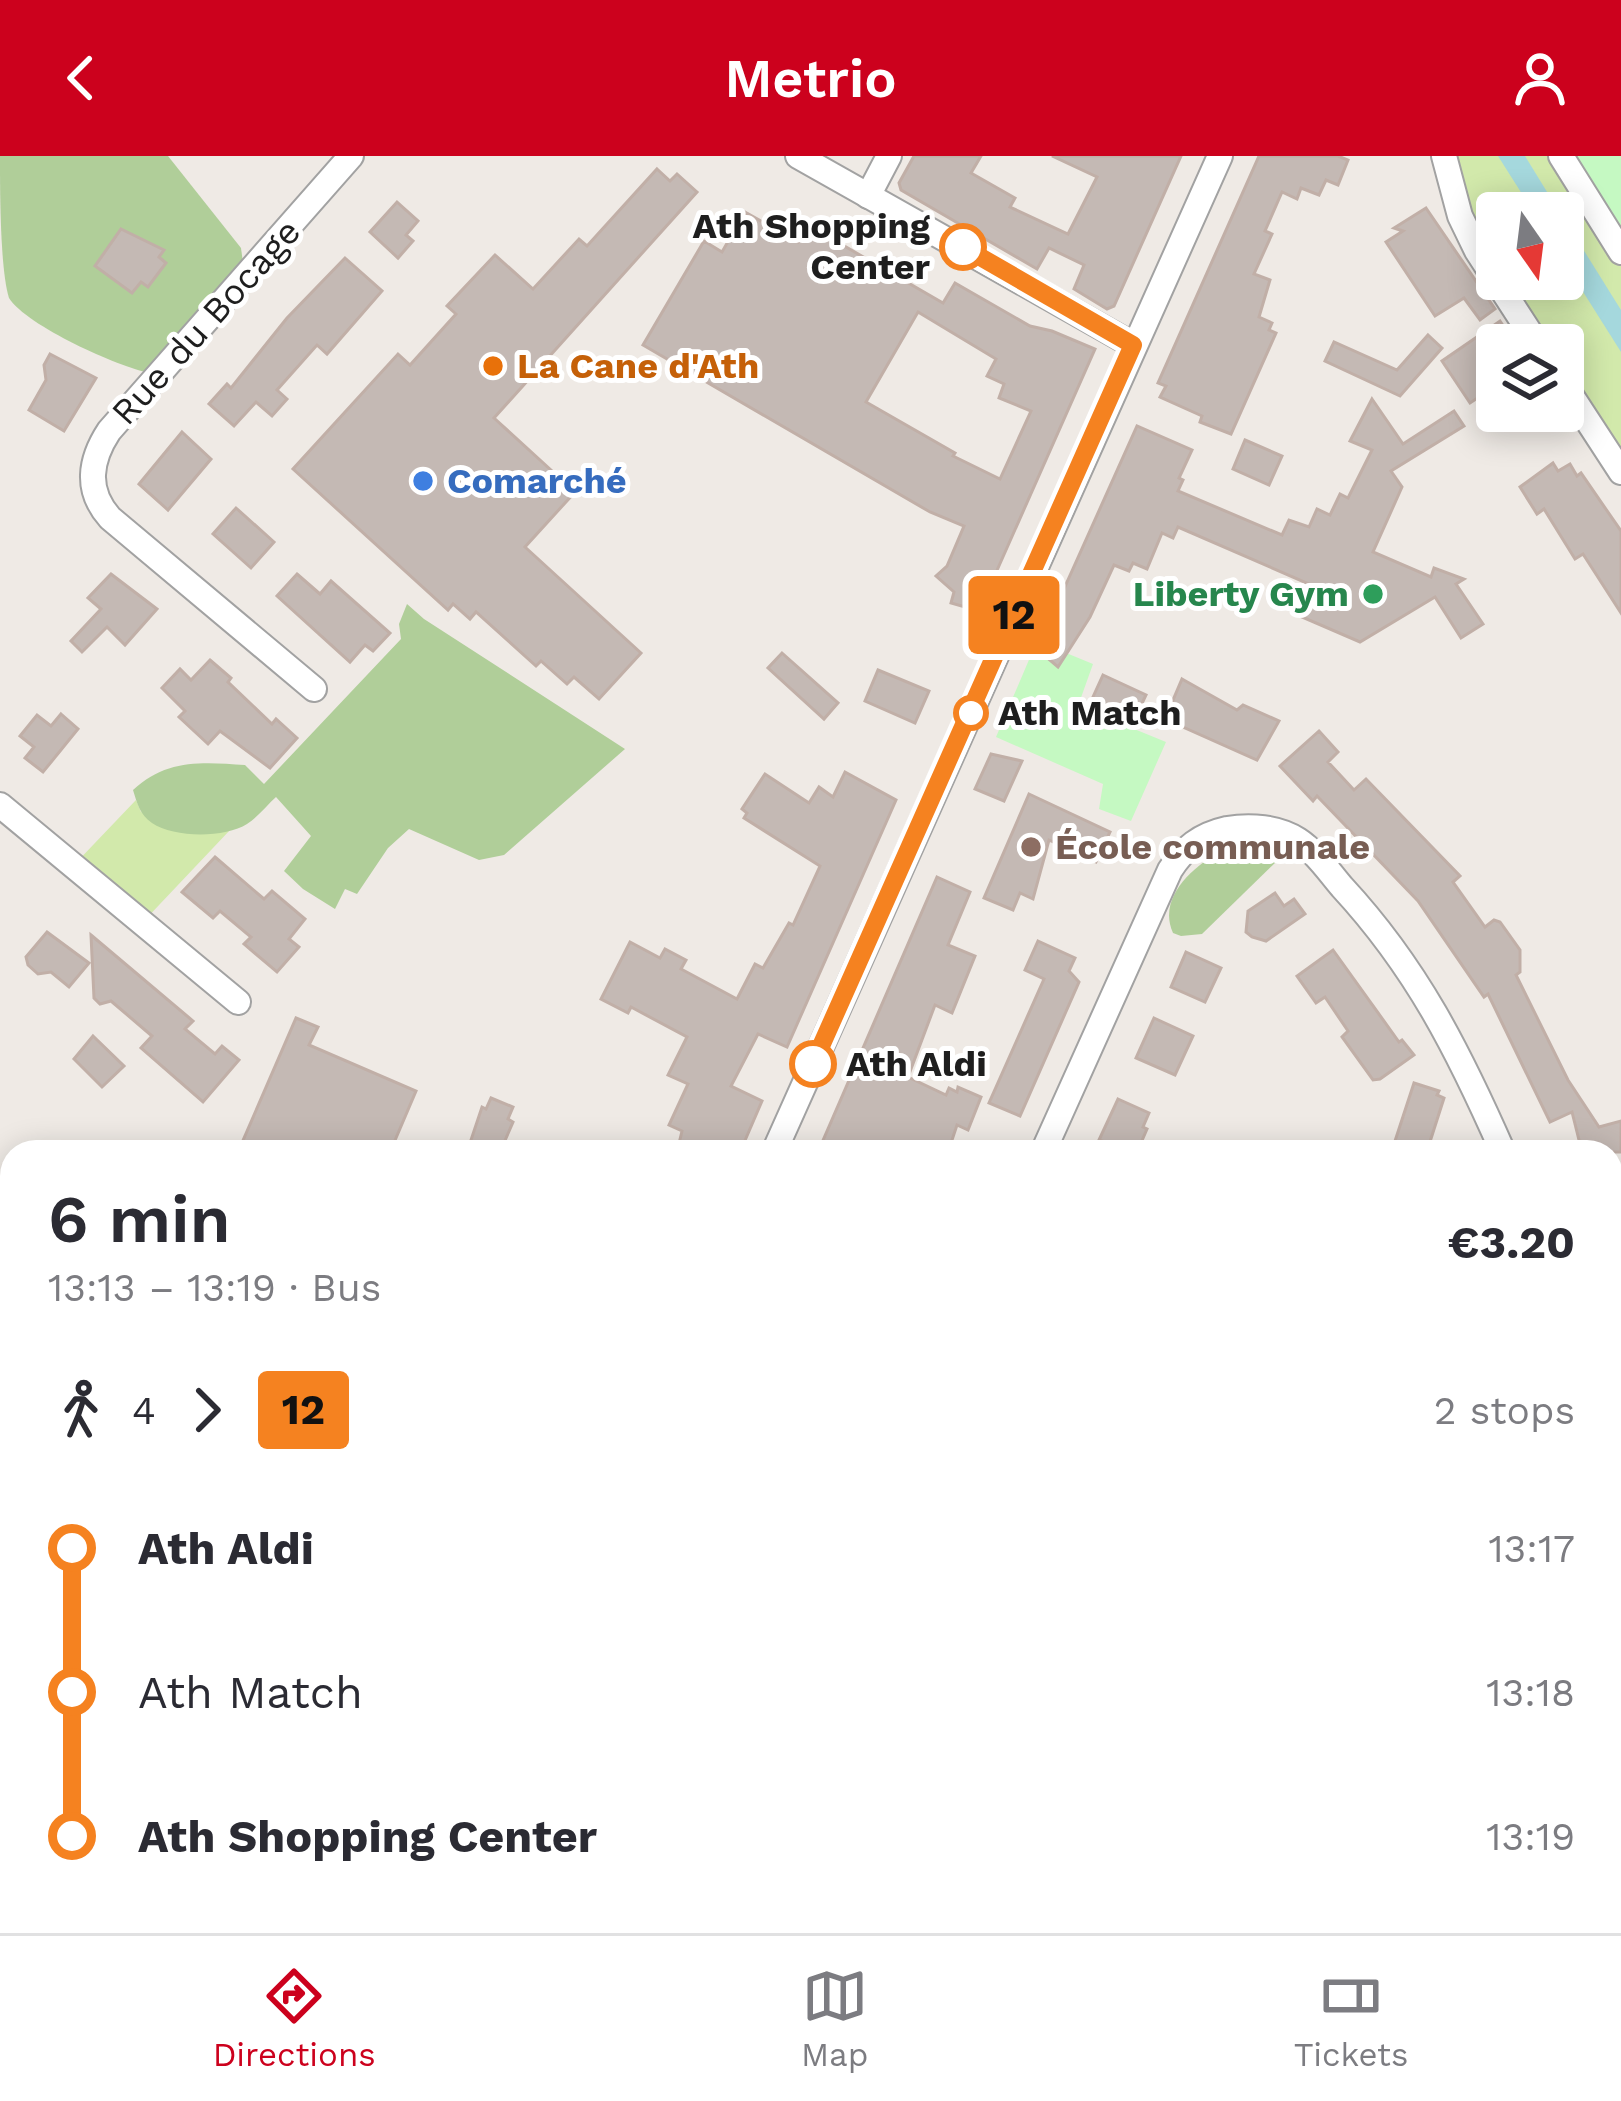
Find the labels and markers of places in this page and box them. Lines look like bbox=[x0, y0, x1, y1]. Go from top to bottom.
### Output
place label: Ath Shopping Center bbox=[693, 205, 931, 288]
marker: Ath Shopping Center bbox=[941, 225, 985, 269]
place label: La Cane d'Ath bbox=[517, 345, 759, 387]
marker: La Cane d'Ath bbox=[480, 353, 506, 379]
place label: Comarché bbox=[447, 460, 627, 502]
marker: Comarché bbox=[410, 468, 436, 494]
place label: Liberty Gym bbox=[1133, 573, 1349, 615]
marker: Liberty Gym bbox=[1360, 581, 1386, 607]
place label: Ath Match bbox=[998, 692, 1181, 734]
marker: Ath Match bbox=[955, 697, 987, 729]
place label: École communale bbox=[1055, 826, 1370, 868]
marker: École communale bbox=[1018, 834, 1044, 860]
marker: Ath Aldi bbox=[791, 1042, 835, 1086]
place label: Ath Aldi bbox=[846, 1043, 987, 1085]

